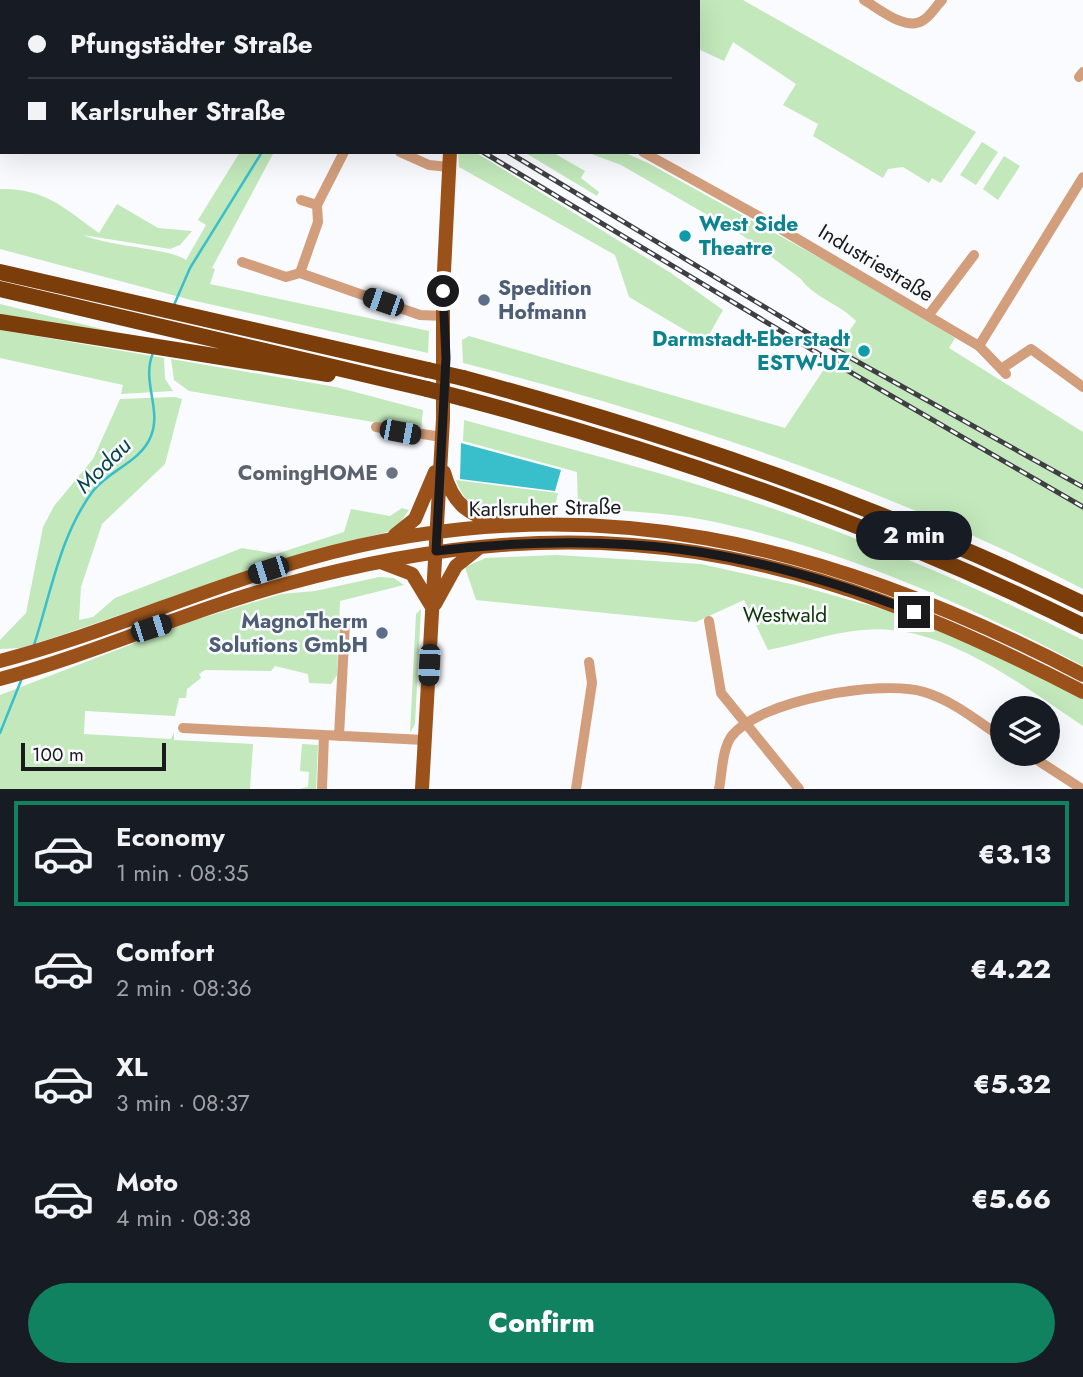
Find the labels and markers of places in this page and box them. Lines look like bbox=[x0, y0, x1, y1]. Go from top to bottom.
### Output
place label: West Side Theatre bbox=[699, 209, 798, 263]
marker: West Side Theatre bbox=[677, 228, 693, 244]
place label: Spedition Hofmann bbox=[498, 273, 592, 327]
marker: Spedition Hofmann bbox=[476, 292, 492, 308]
place label: Darmstadt-Eberstadt ESTW-UZ bbox=[652, 324, 850, 378]
marker: Darmstadt-Eberstadt ESTW-UZ bbox=[856, 343, 872, 359]
place label: ComingHOME bbox=[238, 458, 378, 488]
marker: ComingHOME bbox=[384, 465, 400, 481]
place label: MagnoTherm Solutions GmbH bbox=[208, 606, 368, 660]
marker: MagnoTherm Solutions GmbH bbox=[374, 625, 390, 641]

